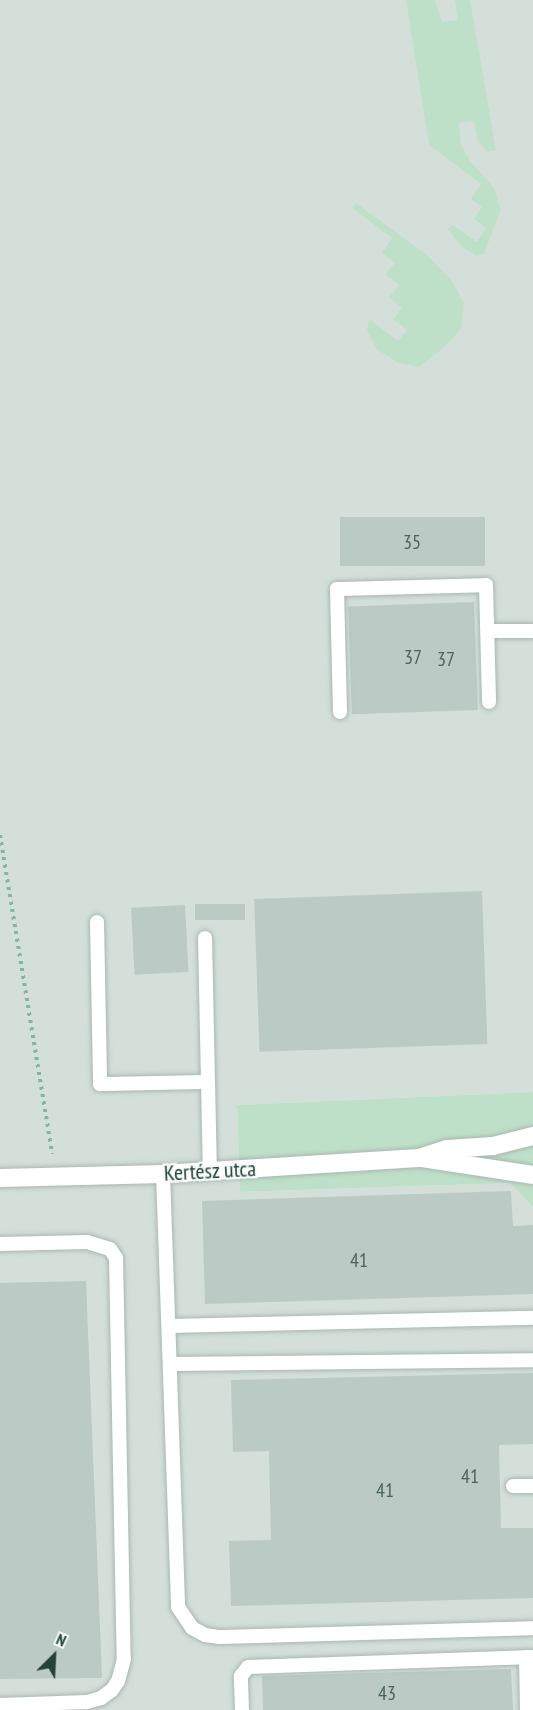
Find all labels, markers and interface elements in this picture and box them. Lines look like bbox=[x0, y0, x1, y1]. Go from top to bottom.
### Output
house number: 35 bbox=[403, 530, 421, 554]
house number: 37 bbox=[404, 645, 422, 669]
house number: 37 bbox=[437, 647, 455, 671]
street label: Kertész utca bbox=[163, 1155, 257, 1187]
house number: 41 bbox=[350, 1248, 368, 1272]
house number: 41 bbox=[461, 1464, 479, 1488]
house number: 41 bbox=[376, 1478, 394, 1502]
north arrow bbox=[24, 1626, 84, 1686]
text: N bbox=[53, 1629, 69, 1650]
house number: 43 bbox=[378, 1681, 396, 1705]

